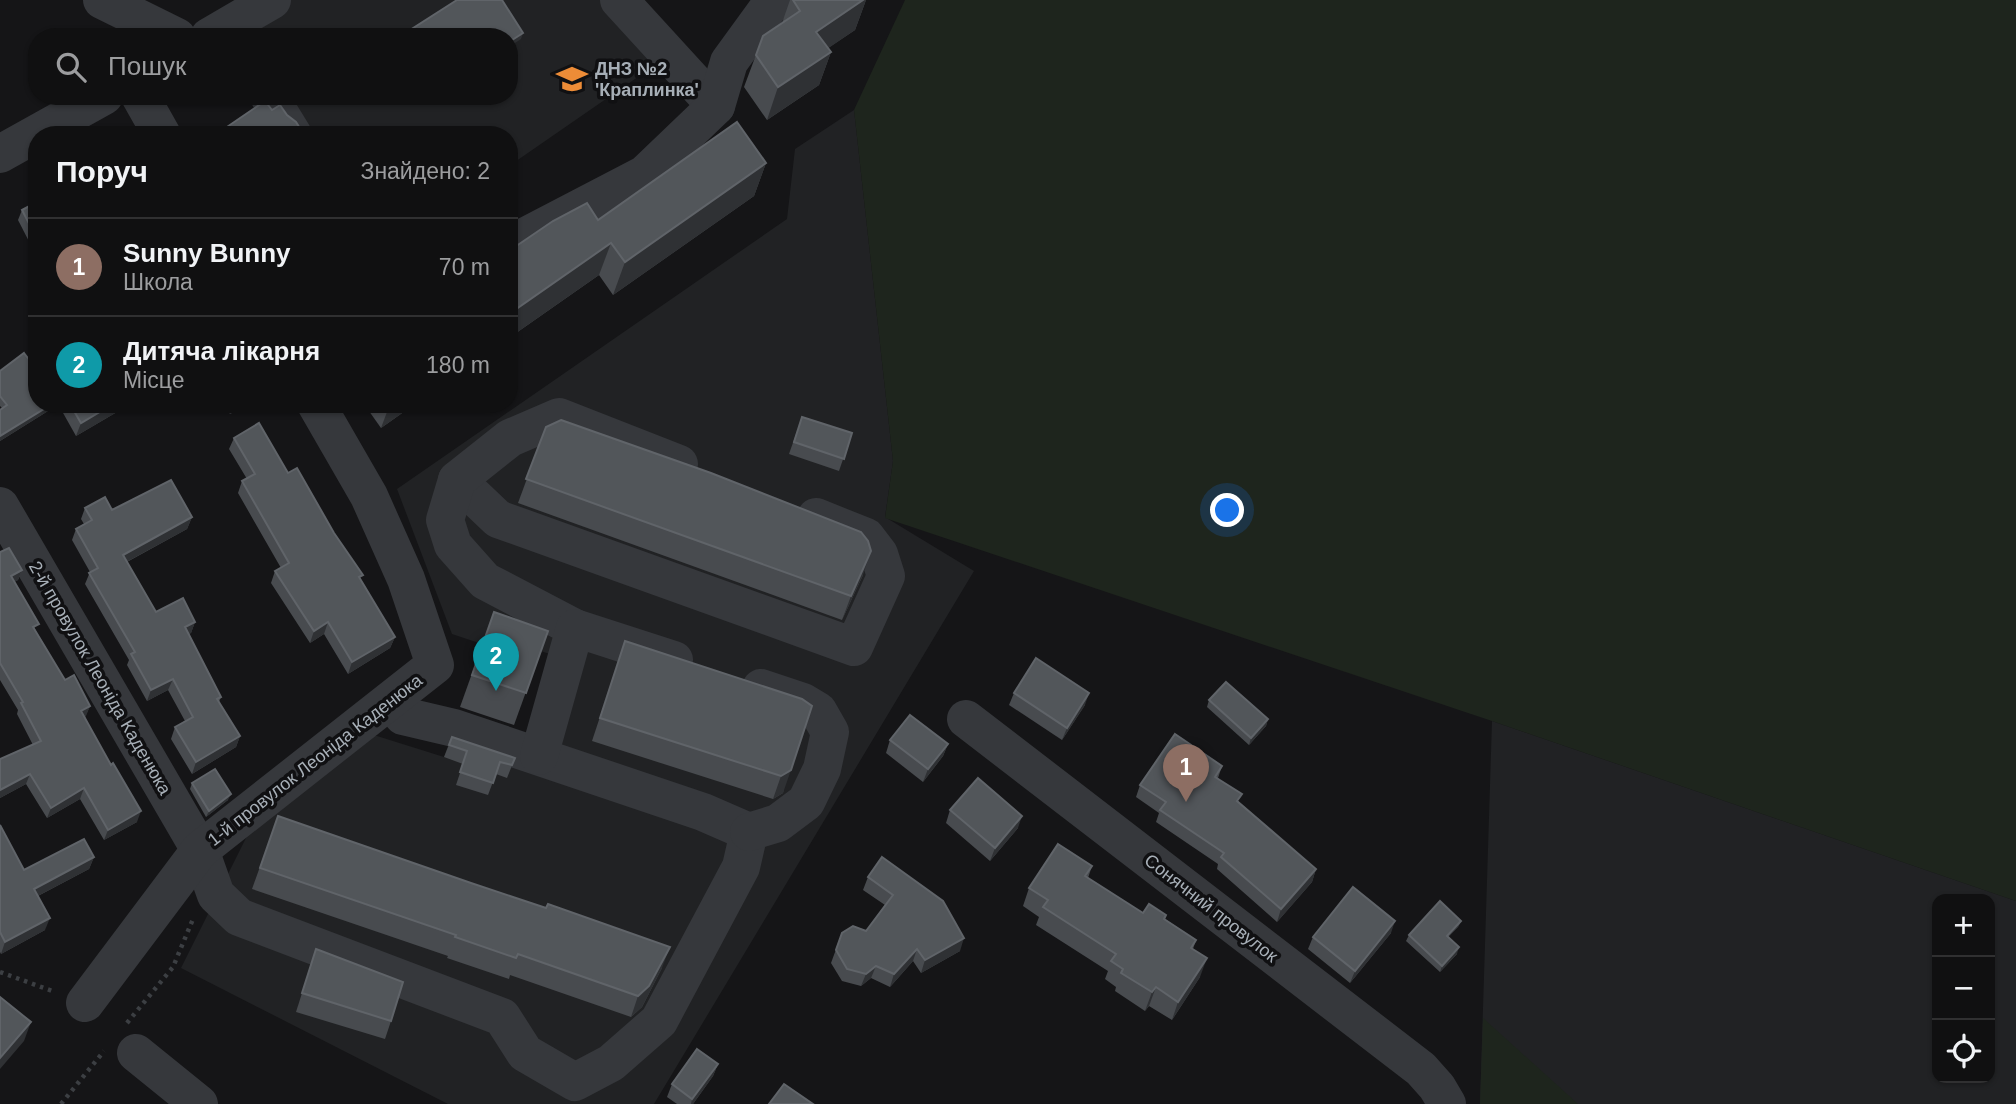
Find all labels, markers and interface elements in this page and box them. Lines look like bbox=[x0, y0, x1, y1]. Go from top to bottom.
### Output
search box bbox=[28, 28, 518, 105]
icon: search bbox=[52, 48, 90, 86]
text: Пошук bbox=[108, 51, 186, 81]
place label: ДНЗ №2 'Краплинка' bbox=[595, 59, 699, 100]
school or university icon: ДНЗ №2 'Краплинка' bbox=[555, 62, 589, 96]
text: Поруч bbox=[56, 155, 148, 188]
text: Знайдено: 2 bbox=[360, 158, 490, 184]
text: Sunny Bunny bbox=[123, 238, 291, 268]
text: 1 bbox=[73, 254, 85, 280]
text: 70 m bbox=[439, 254, 490, 280]
text: Школа bbox=[123, 269, 193, 295]
text: Дитяча лікарня bbox=[123, 336, 320, 366]
text: 2 bbox=[73, 352, 85, 378]
text: 180 m bbox=[426, 352, 490, 378]
text: Місце bbox=[123, 367, 184, 393]
your location bbox=[1210, 493, 1244, 527]
street label: 2-й провулок Леоніда Каденюка bbox=[25, 558, 176, 799]
pin: 2 bbox=[473, 633, 519, 691]
street label: 1-й провулок Леоніда Каденюка bbox=[204, 670, 427, 850]
pin: 1 bbox=[1163, 744, 1209, 802]
street label: Сонячний провулок bbox=[1141, 850, 1282, 966]
map controls bbox=[1932, 894, 1995, 1083]
button: + bbox=[1932, 894, 1995, 957]
button: − bbox=[1932, 957, 1995, 1020]
button: locate bbox=[1932, 1020, 1995, 1083]

